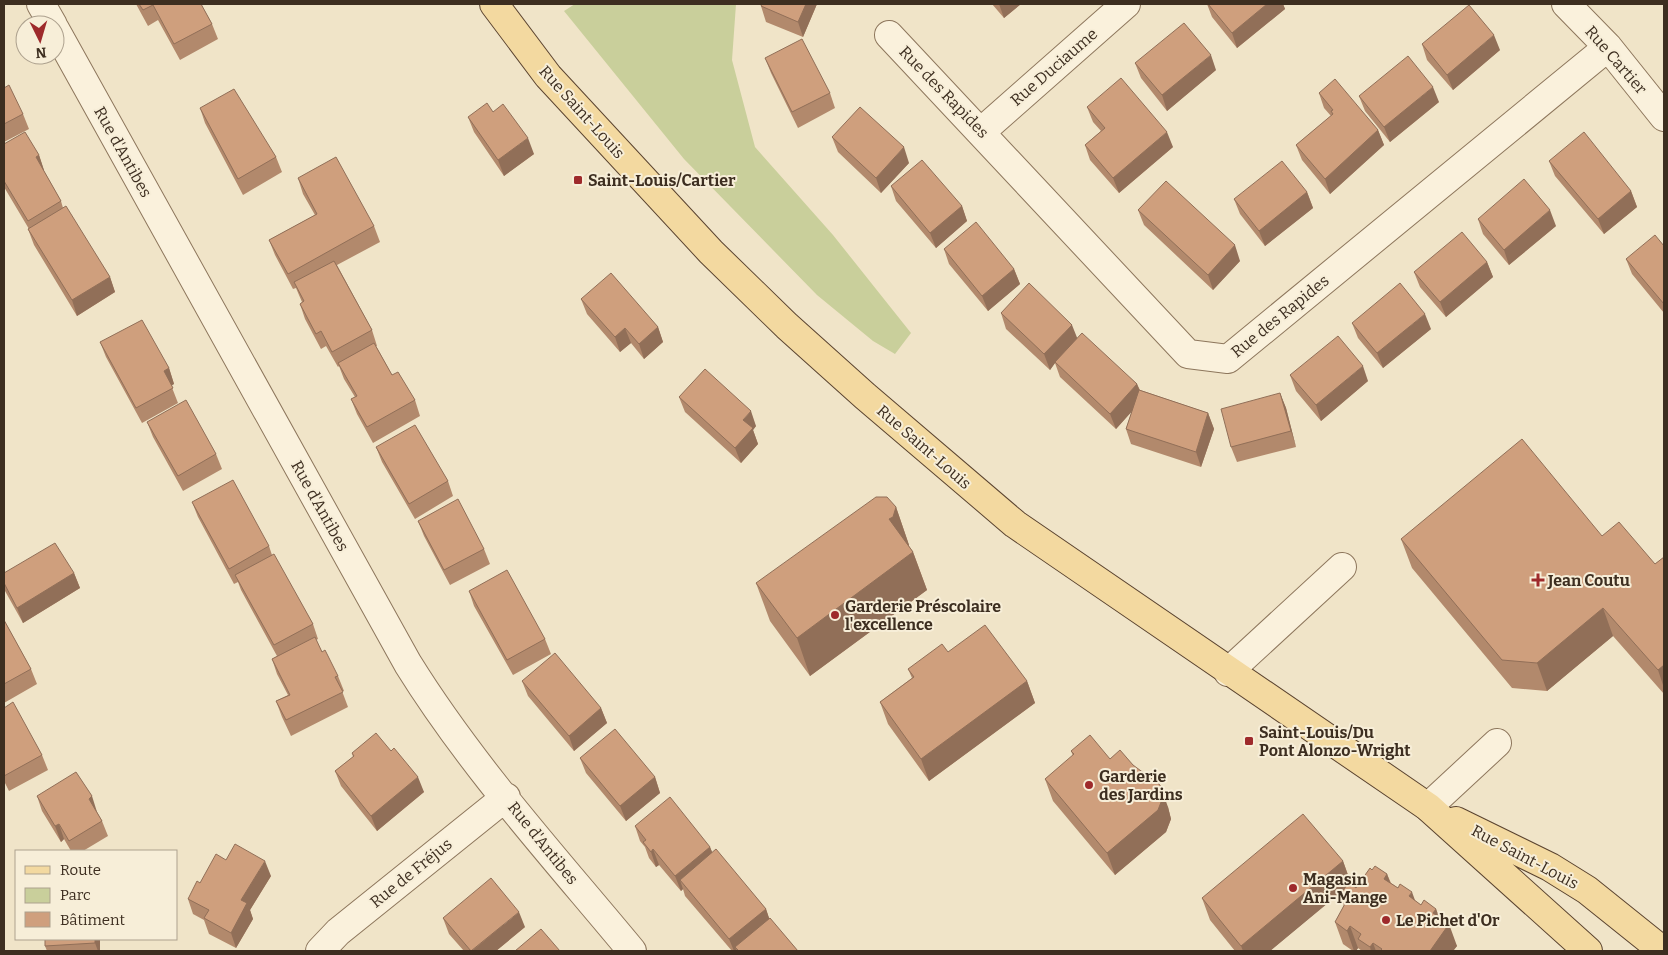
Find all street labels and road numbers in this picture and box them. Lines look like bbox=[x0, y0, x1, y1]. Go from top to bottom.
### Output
street label: Rue Cartier bbox=[1581, 22, 1651, 98]
street label: Rue Duciaume bbox=[1007, 24, 1101, 110]
street label: Rue des Rapides bbox=[895, 42, 993, 142]
street label: Rue Saint-Louis bbox=[535, 62, 629, 162]
street label: Rue d'Antibes bbox=[90, 103, 156, 201]
street label: Rue des Rapides bbox=[1227, 271, 1333, 361]
street label: Rue Saint-Louis bbox=[873, 401, 975, 493]
street label: Rue d'Antibes bbox=[287, 457, 353, 555]
street label: Rue d'Antibes bbox=[504, 798, 582, 888]
street label: Rue Saint-Louis bbox=[1468, 821, 1582, 893]
street label: Rue de Fréjus bbox=[366, 834, 456, 912]

